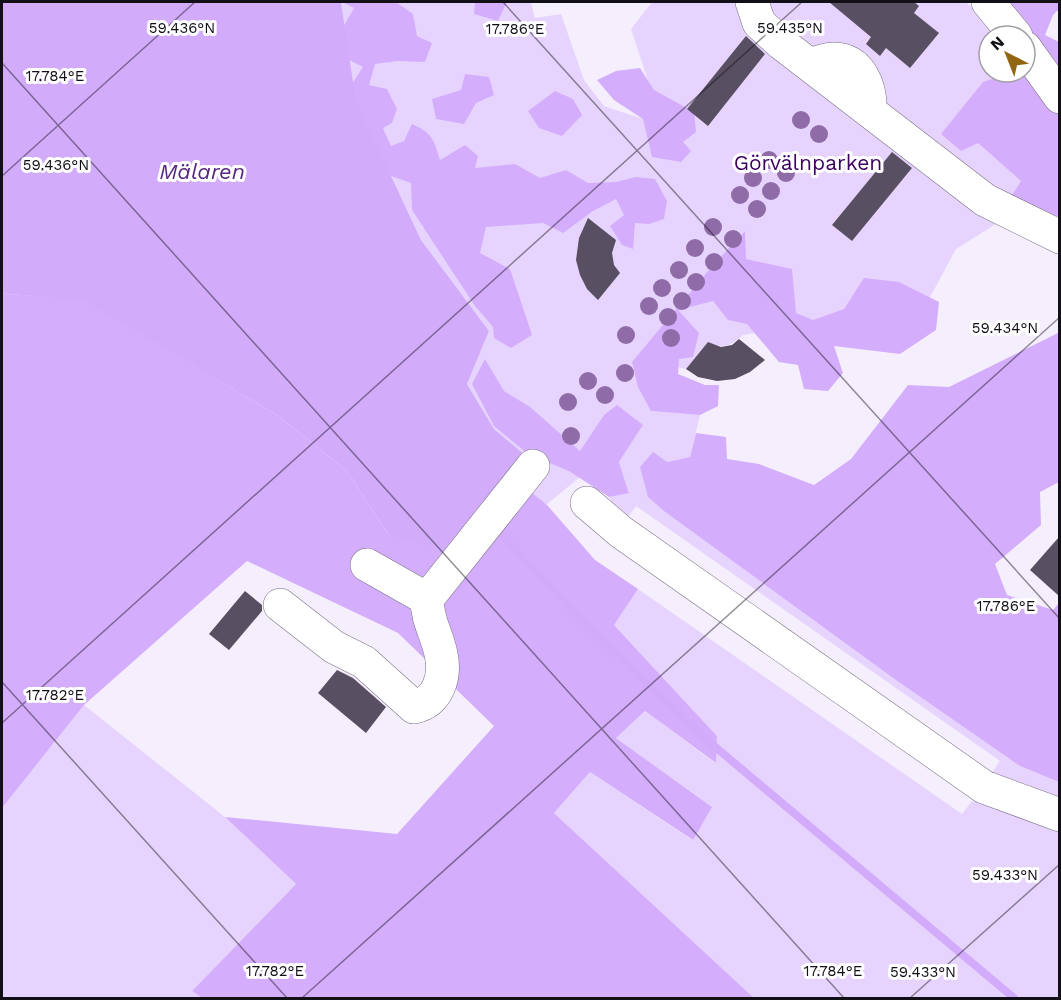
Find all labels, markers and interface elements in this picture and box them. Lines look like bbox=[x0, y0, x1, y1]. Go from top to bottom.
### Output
text: 59.436°N bbox=[149, 19, 215, 37]
text: 59.435°N bbox=[757, 19, 823, 37]
text: 17.786°E bbox=[486, 20, 544, 38]
north arrow bbox=[977, 24, 1037, 84]
text: N bbox=[987, 32, 1008, 54]
text: 17.784°E bbox=[26, 67, 84, 85]
park label: Görvälnparken bbox=[734, 150, 882, 175]
text: 59.436°N bbox=[23, 156, 89, 174]
water label: Mälaren bbox=[159, 159, 245, 184]
text: 59.434°N bbox=[972, 319, 1038, 337]
text: 17.786°E bbox=[977, 597, 1035, 615]
text: 17.782°E bbox=[26, 686, 84, 704]
text: 59.433°N bbox=[972, 866, 1038, 884]
text: 17.782°E bbox=[246, 962, 304, 980]
text: 17.784°E bbox=[804, 962, 862, 980]
text: 59.433°N bbox=[890, 963, 956, 981]

